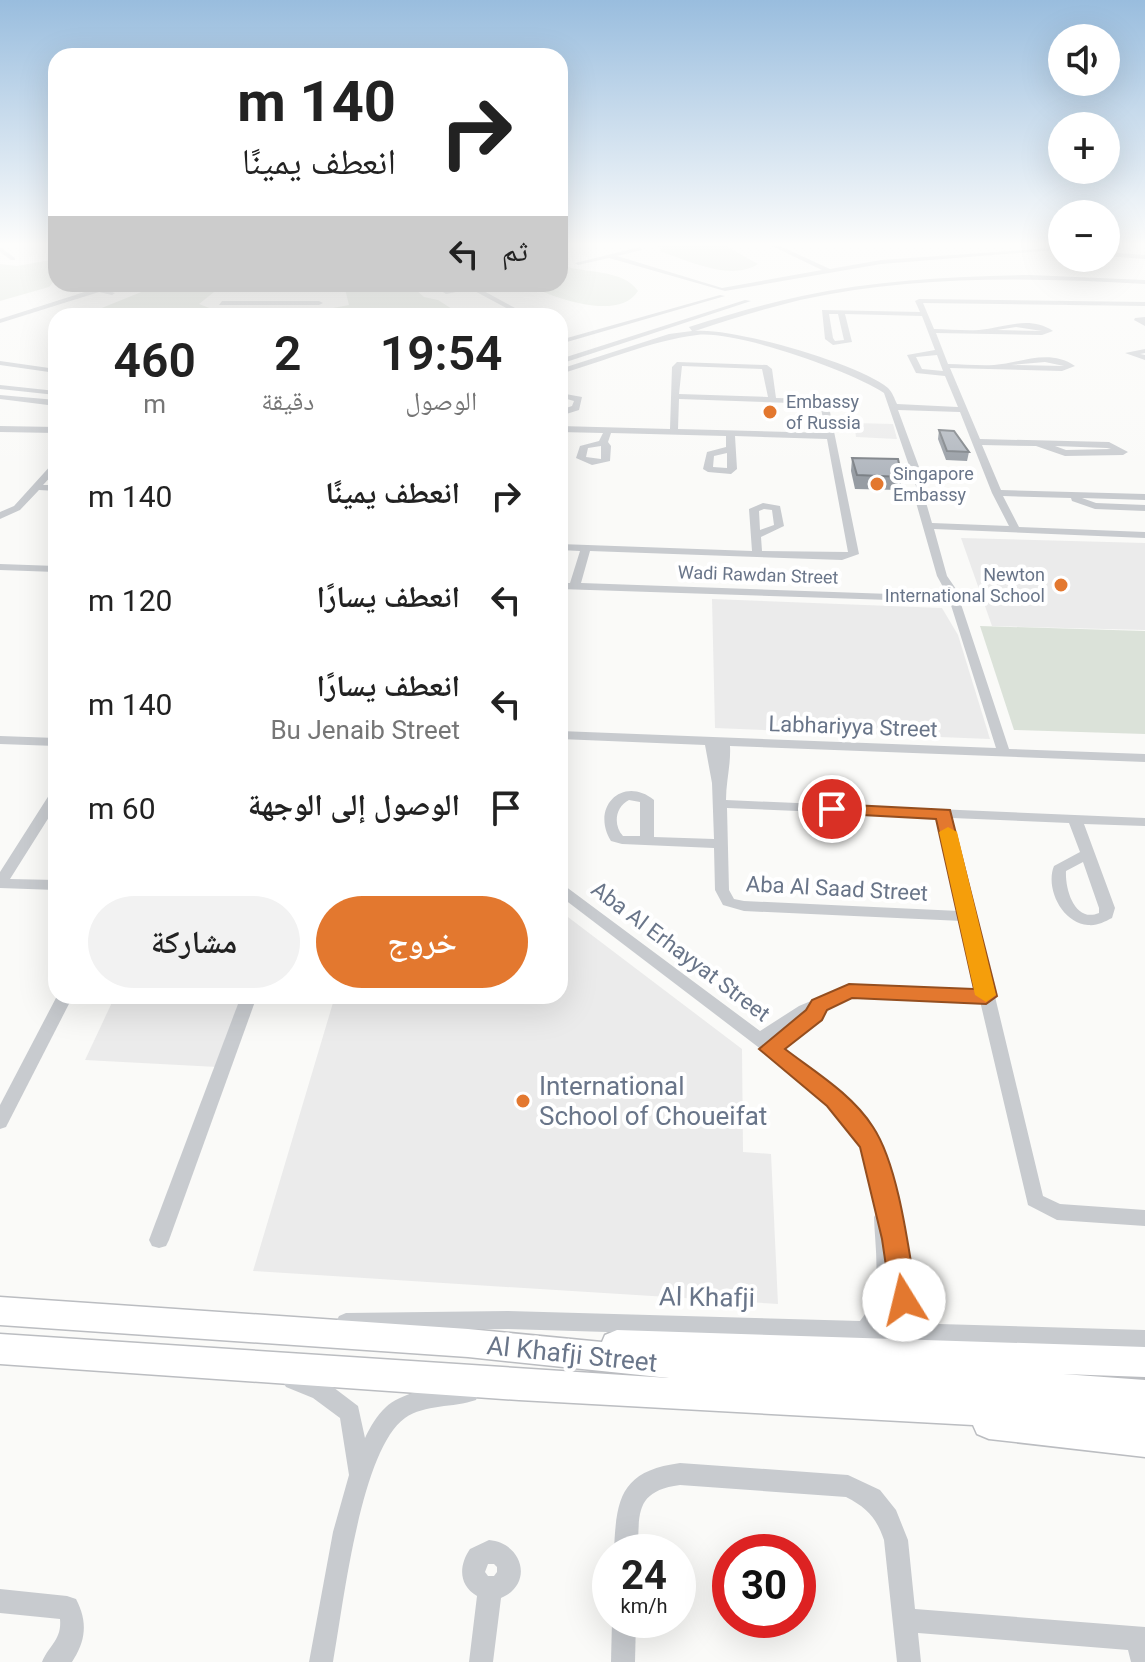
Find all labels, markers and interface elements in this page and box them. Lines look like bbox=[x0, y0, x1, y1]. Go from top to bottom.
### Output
map controls bbox=[1048, 24, 1120, 272]
button: sound bbox=[1048, 24, 1120, 96]
text: 140 m bbox=[237, 69, 396, 135]
icon: right bbox=[424, 80, 528, 184]
button: + bbox=[1048, 112, 1120, 184]
text: انعطف يمينًا bbox=[242, 141, 396, 183]
button: − bbox=[1048, 200, 1120, 272]
icon: left bbox=[442, 232, 486, 276]
text: ثم bbox=[502, 233, 528, 268]
text: 2 bbox=[274, 325, 301, 382]
text: 19:54 bbox=[380, 325, 502, 382]
text: 460 bbox=[114, 332, 196, 389]
text: دقيقة bbox=[261, 386, 314, 416]
text: الوصول bbox=[405, 386, 477, 416]
text: m bbox=[143, 389, 166, 419]
place label: Embassy of Russia bbox=[786, 391, 861, 433]
marker: Embassy of Russia bbox=[761, 403, 779, 421]
place label: Singapore Embassy bbox=[893, 463, 974, 505]
icon: right bbox=[484, 474, 528, 518]
text: انعطف يمينًا bbox=[325, 475, 460, 510]
marker: Singapore Embassy bbox=[868, 475, 886, 493]
text: 140 m bbox=[88, 479, 172, 514]
street label: Wadi Rawdan Street bbox=[677, 561, 839, 588]
place label: Newton International School bbox=[885, 564, 1045, 606]
marker: Newton International School bbox=[1052, 576, 1070, 594]
icon: left bbox=[484, 578, 528, 622]
text: انعطف يسارًا bbox=[317, 579, 460, 614]
text: 120 m bbox=[88, 583, 172, 618]
text: انعطف يسارًا bbox=[317, 668, 460, 703]
icon: left bbox=[484, 682, 528, 726]
text: 140 m bbox=[88, 687, 172, 722]
street label: Labhariyya Street bbox=[768, 711, 938, 742]
text: Bu Jenaib Street bbox=[270, 715, 460, 745]
pin bbox=[798, 775, 866, 843]
icon: arrive bbox=[484, 786, 528, 830]
text: الوصول إلى الوجهة bbox=[248, 787, 460, 822]
icon: arrive bbox=[810, 787, 854, 831]
text: 60 m bbox=[88, 791, 156, 826]
street label: Aba Al Saad Street bbox=[745, 871, 929, 906]
street label: Aba Al Erhayyat Street bbox=[587, 876, 775, 1027]
button: مشاركة bbox=[88, 896, 300, 988]
button: خروج bbox=[316, 896, 528, 988]
place label: International School of Choueifat bbox=[539, 1071, 767, 1131]
marker: International School of Choueifat bbox=[514, 1092, 532, 1110]
position arrow bbox=[862, 1258, 946, 1342]
street label: Al Khafji bbox=[659, 1281, 755, 1313]
street label: Al Khafji Street bbox=[485, 1330, 659, 1378]
speed limit sign: 30 bbox=[712, 1534, 816, 1638]
text: 24 bbox=[621, 1552, 667, 1599]
text: km/h bbox=[621, 1594, 667, 1618]

